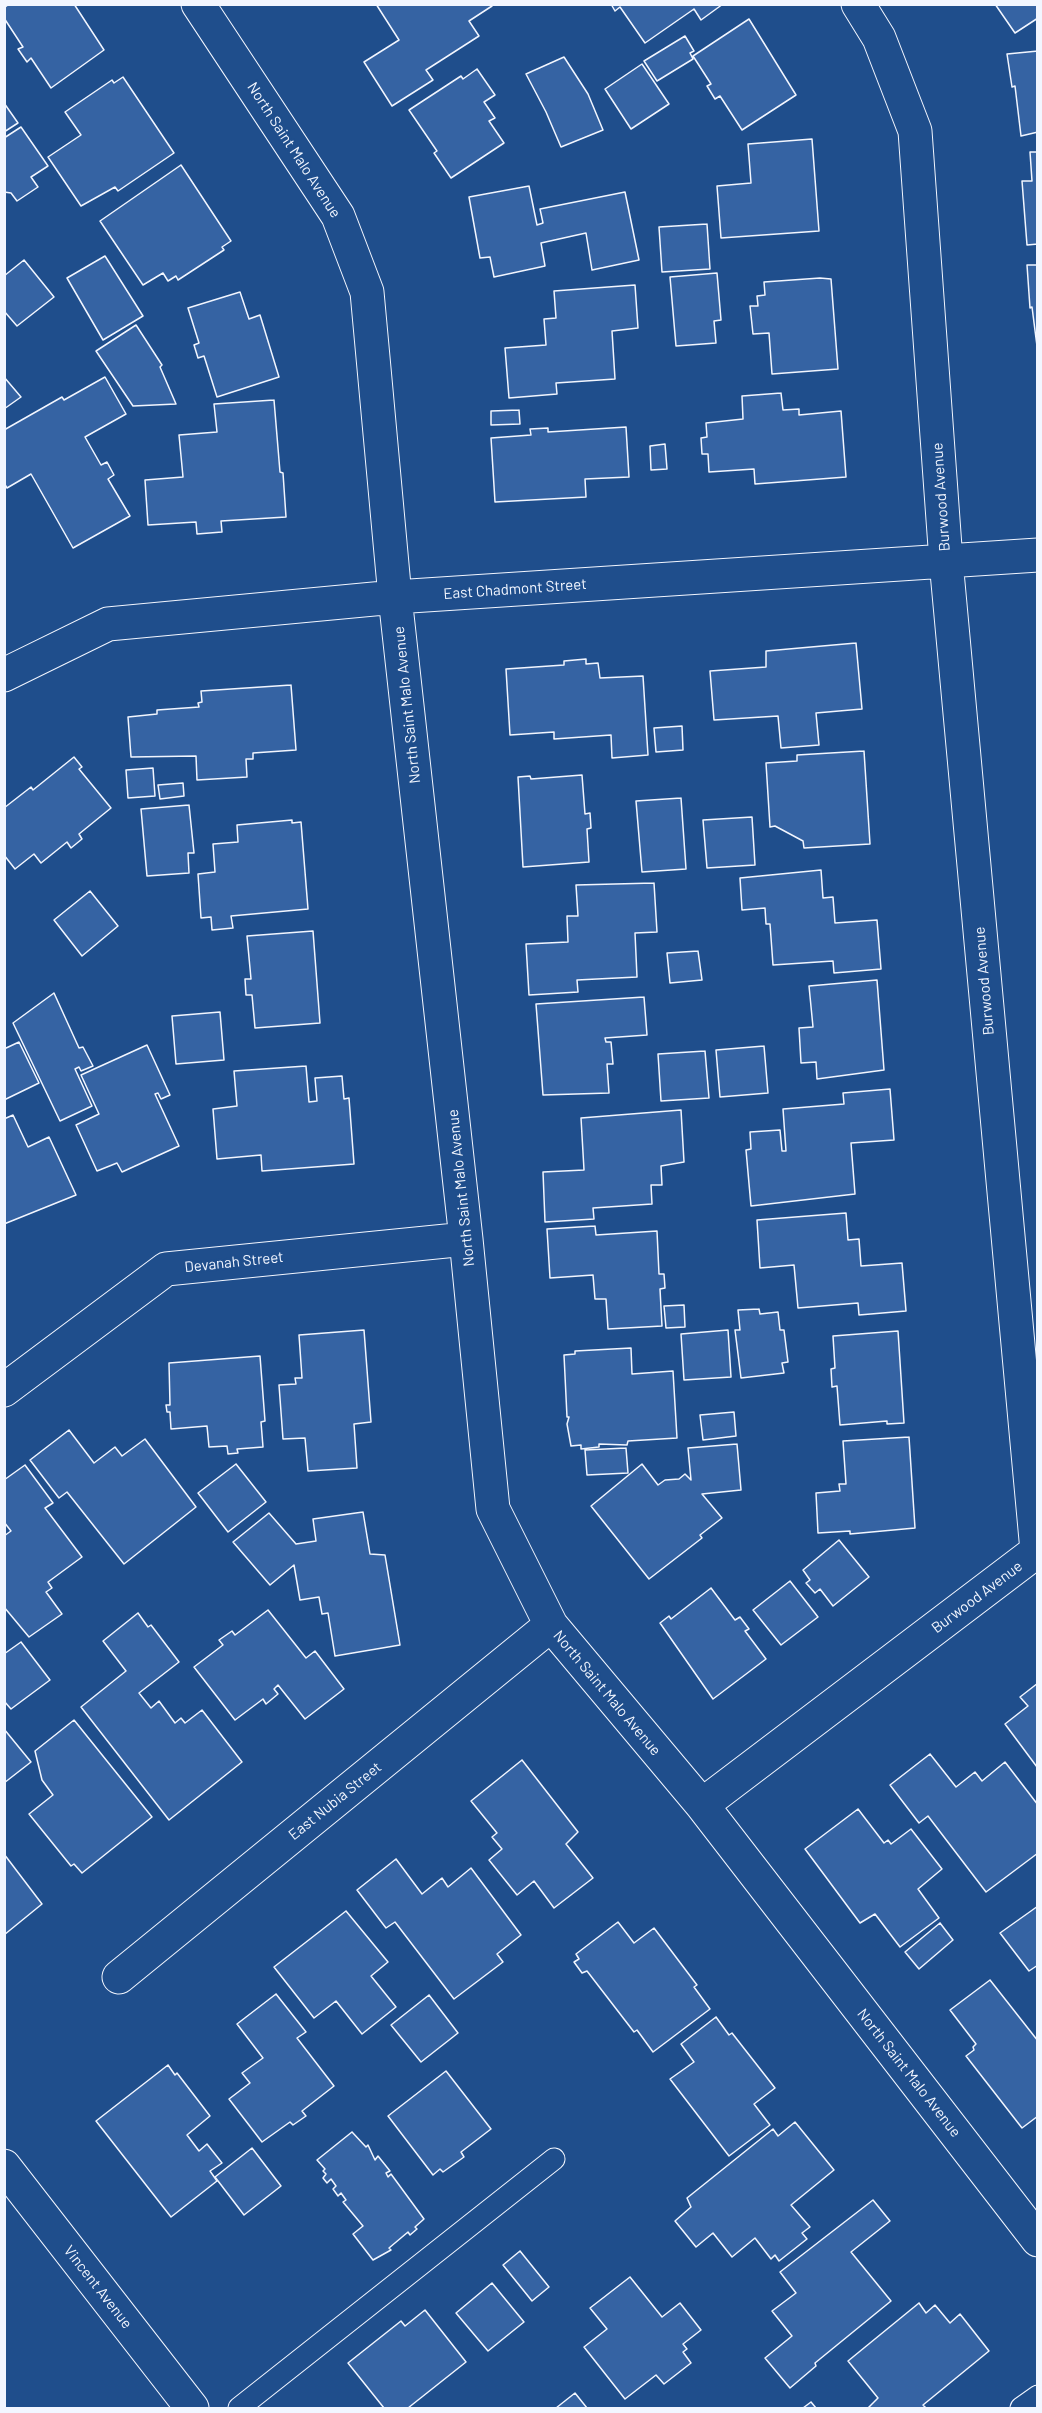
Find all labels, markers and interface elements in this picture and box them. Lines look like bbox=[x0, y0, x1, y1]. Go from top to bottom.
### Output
street label: North Saint Malo Avenue bbox=[243, 79, 345, 221]
street label: Burwood Avenue bbox=[928, 442, 954, 552]
street label: East Chadmont Street bbox=[443, 575, 587, 603]
street label: North Saint Malo Avenue bbox=[390, 626, 424, 784]
street label: Burwood Avenue bbox=[970, 926, 998, 1036]
street label: North Saint Malo Avenue bbox=[444, 1109, 478, 1267]
street label: Devanah Street bbox=[184, 1248, 284, 1276]
street label: Burwood Avenue bbox=[928, 1557, 1026, 1637]
street label: North Saint Malo Avenue bbox=[549, 1627, 665, 1759]
street label: East Nubia Street bbox=[285, 1758, 385, 1844]
street label: North Saint Malo Avenue bbox=[853, 2005, 965, 2141]
street label: Vincent Avenue bbox=[60, 2242, 136, 2332]

